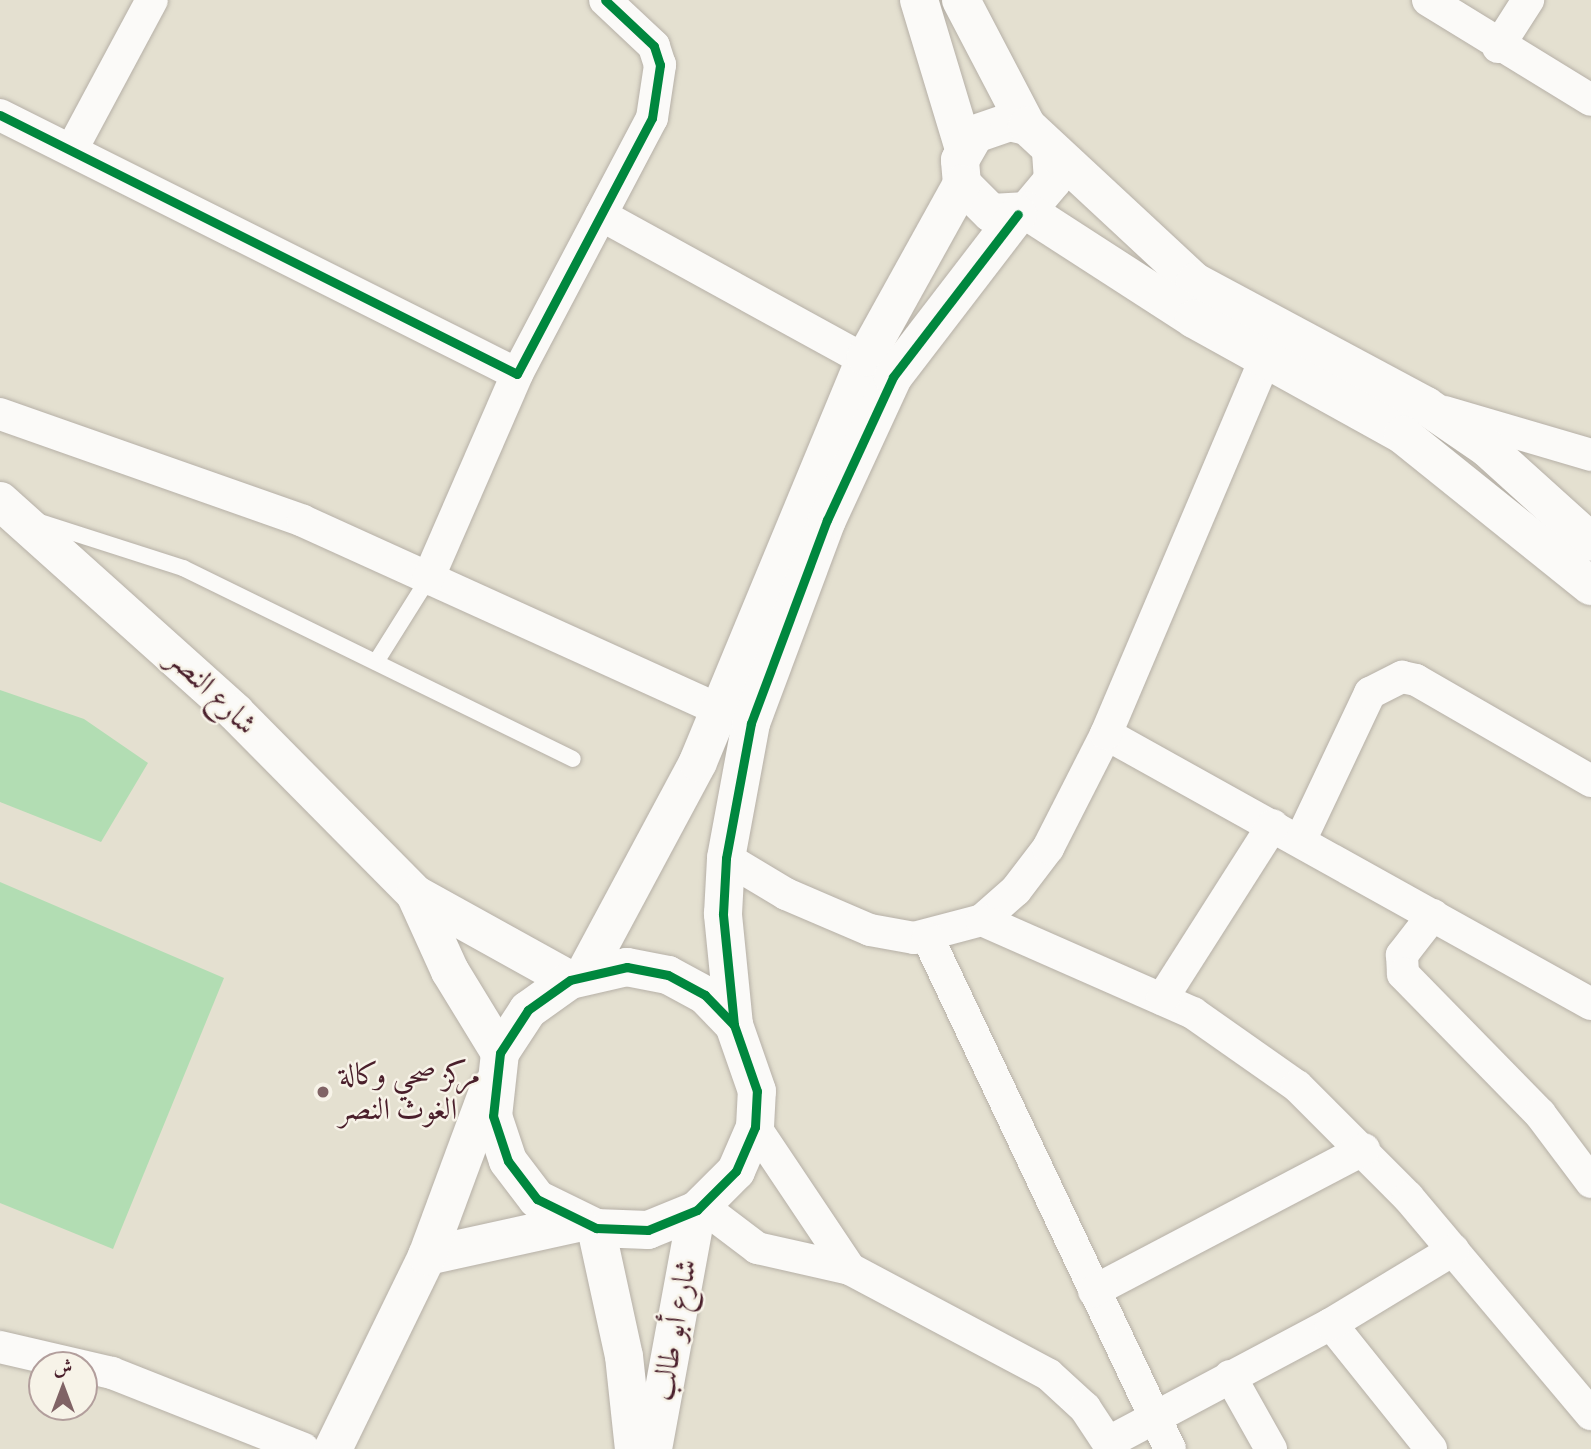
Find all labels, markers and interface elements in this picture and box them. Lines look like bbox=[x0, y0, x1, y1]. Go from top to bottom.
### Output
street label: شارع النصر bbox=[160, 641, 264, 743]
place label: مركز صحي وكالة الغوث النصر bbox=[339, 1057, 480, 1128]
marker: مركز صحي وكالة الغوث النصر bbox=[313, 1082, 333, 1102]
street label: شارع أبو طالب bbox=[645, 1256, 705, 1404]
north arrow bbox=[28, 1351, 98, 1421]
text: ش bbox=[54, 1355, 72, 1379]

